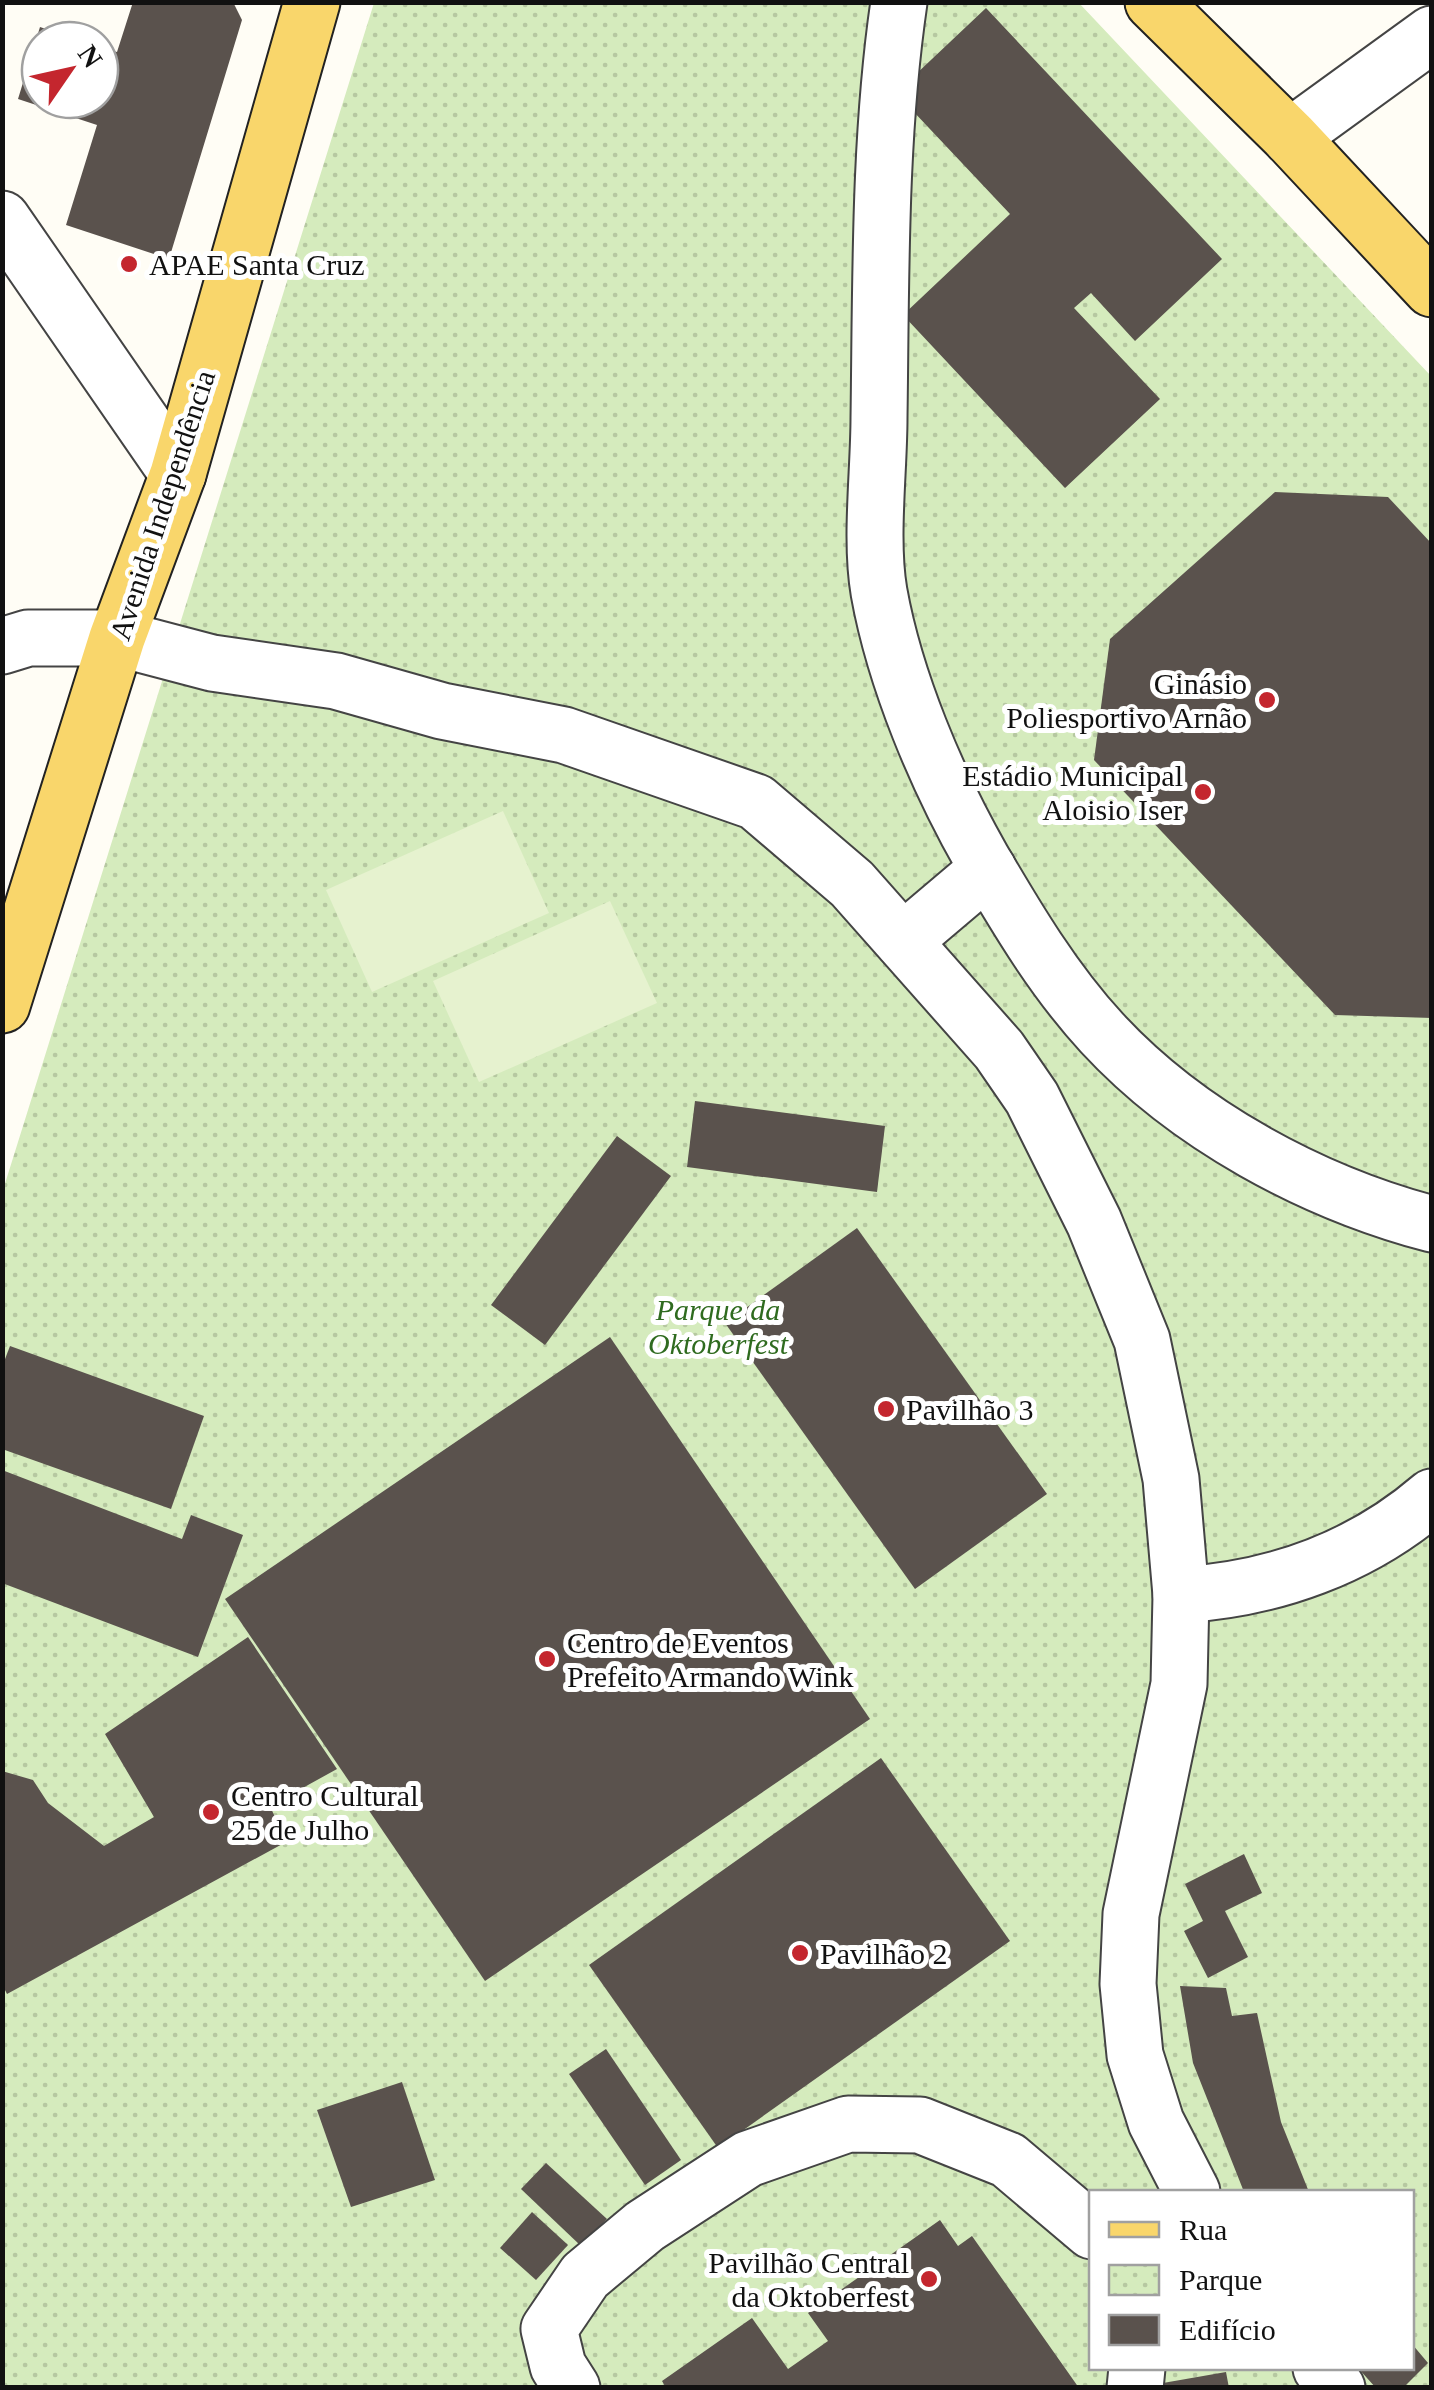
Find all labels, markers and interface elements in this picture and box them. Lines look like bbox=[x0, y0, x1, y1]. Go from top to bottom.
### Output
north arrow bbox=[20, 20, 120, 120]
text: N bbox=[72, 39, 109, 73]
place label: APAE Santa Cruz bbox=[149, 248, 365, 281]
marker: APAE Santa Cruz bbox=[118, 253, 140, 275]
street label: Avenida Independência bbox=[103, 366, 221, 644]
place label: Ginásio Poliesportivo Arnão bbox=[1006, 667, 1247, 734]
marker: Ginásio Poliesportivo Arnão bbox=[1256, 689, 1278, 711]
place label: Estádio Municipal Aloisio Iser bbox=[962, 759, 1183, 826]
marker: Estádio Municipal Aloisio Iser bbox=[1192, 781, 1214, 803]
park label: Parque da Oktoberfest bbox=[648, 1293, 789, 1360]
place label: Pavilhão 3 bbox=[906, 1393, 1034, 1426]
marker: Pavilhão 3 bbox=[875, 1398, 897, 1420]
place label: Centro de Eventos Prefeito Armando Wink bbox=[567, 1626, 854, 1693]
marker: Centro de Eventos Prefeito Armando Wink bbox=[536, 1648, 558, 1670]
place label: Centro Cultural 25 de Julho bbox=[231, 1779, 418, 1846]
marker: Centro Cultural 25 de Julho bbox=[200, 1801, 222, 1823]
place label: Pavilhão 2 bbox=[820, 1937, 948, 1970]
marker: Pavilhão 2 bbox=[789, 1942, 811, 1964]
legend bbox=[1089, 2190, 1414, 2370]
text: Rua bbox=[1179, 2213, 1227, 2246]
place label: Pavilhão Central da Oktoberfest bbox=[708, 2246, 910, 2313]
text: Parque bbox=[1179, 2263, 1262, 2296]
marker: Pavilhão Central da Oktoberfest bbox=[918, 2268, 940, 2290]
text: Edifício bbox=[1179, 2313, 1276, 2346]

